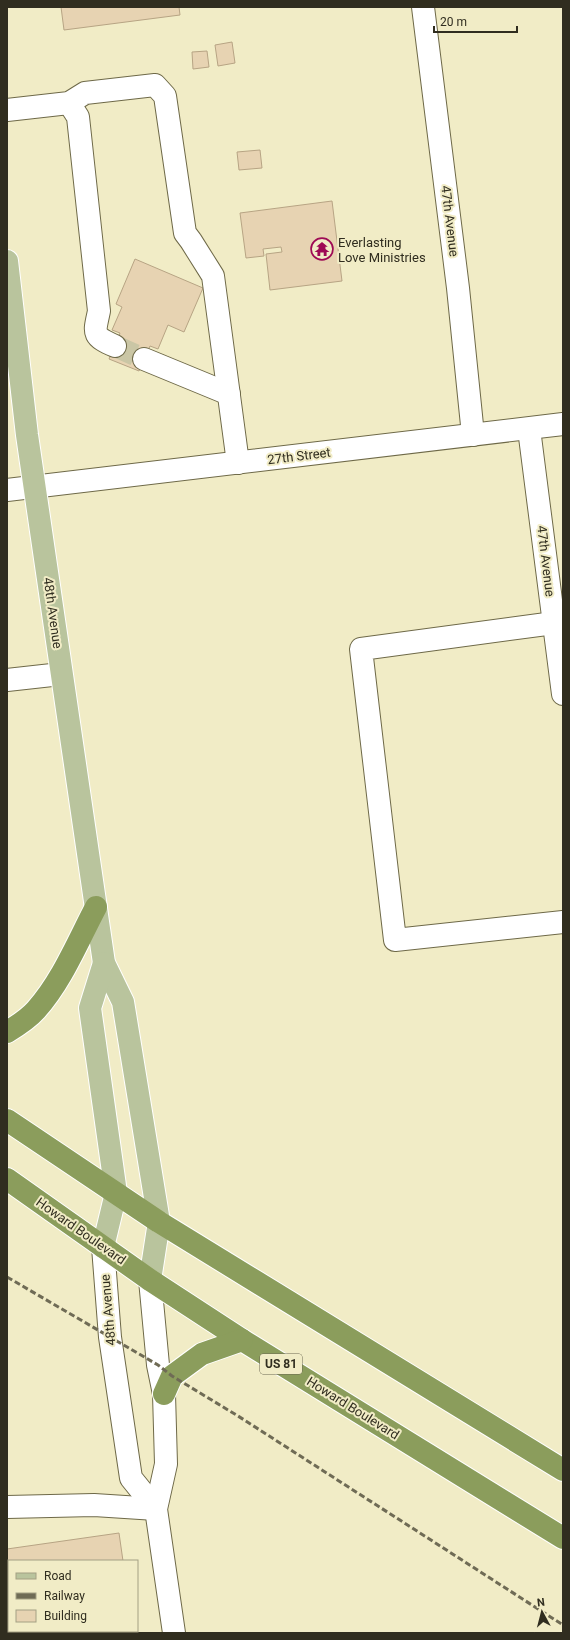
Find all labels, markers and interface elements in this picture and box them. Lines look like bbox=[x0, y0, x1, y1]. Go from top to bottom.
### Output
scale bar bbox=[434, 8, 517, 34]
text: 20 m bbox=[440, 15, 467, 29]
street label: 47th Avenue bbox=[438, 184, 462, 258]
place label: Everlasting Love Ministries bbox=[338, 235, 426, 265]
temple icon: Everlasting Love Ministries bbox=[309, 236, 335, 262]
street label: 27th Street bbox=[267, 445, 331, 467]
street label: 47th Avenue bbox=[534, 524, 558, 598]
street label: 48th Avenue bbox=[41, 576, 65, 650]
street label: Howard Boulevard bbox=[33, 1194, 129, 1268]
street label: 48th Avenue bbox=[97, 1273, 119, 1346]
road number: US 81 bbox=[260, 1354, 302, 1374]
street label: Howard Boulevard bbox=[304, 1374, 402, 1442]
legend bbox=[8, 1560, 138, 1632]
text: Road bbox=[44, 1569, 72, 1583]
text: Railway bbox=[44, 1589, 85, 1603]
north arrow bbox=[522, 1592, 562, 1632]
text: N bbox=[536, 1596, 546, 1609]
text: Building bbox=[44, 1609, 87, 1623]

